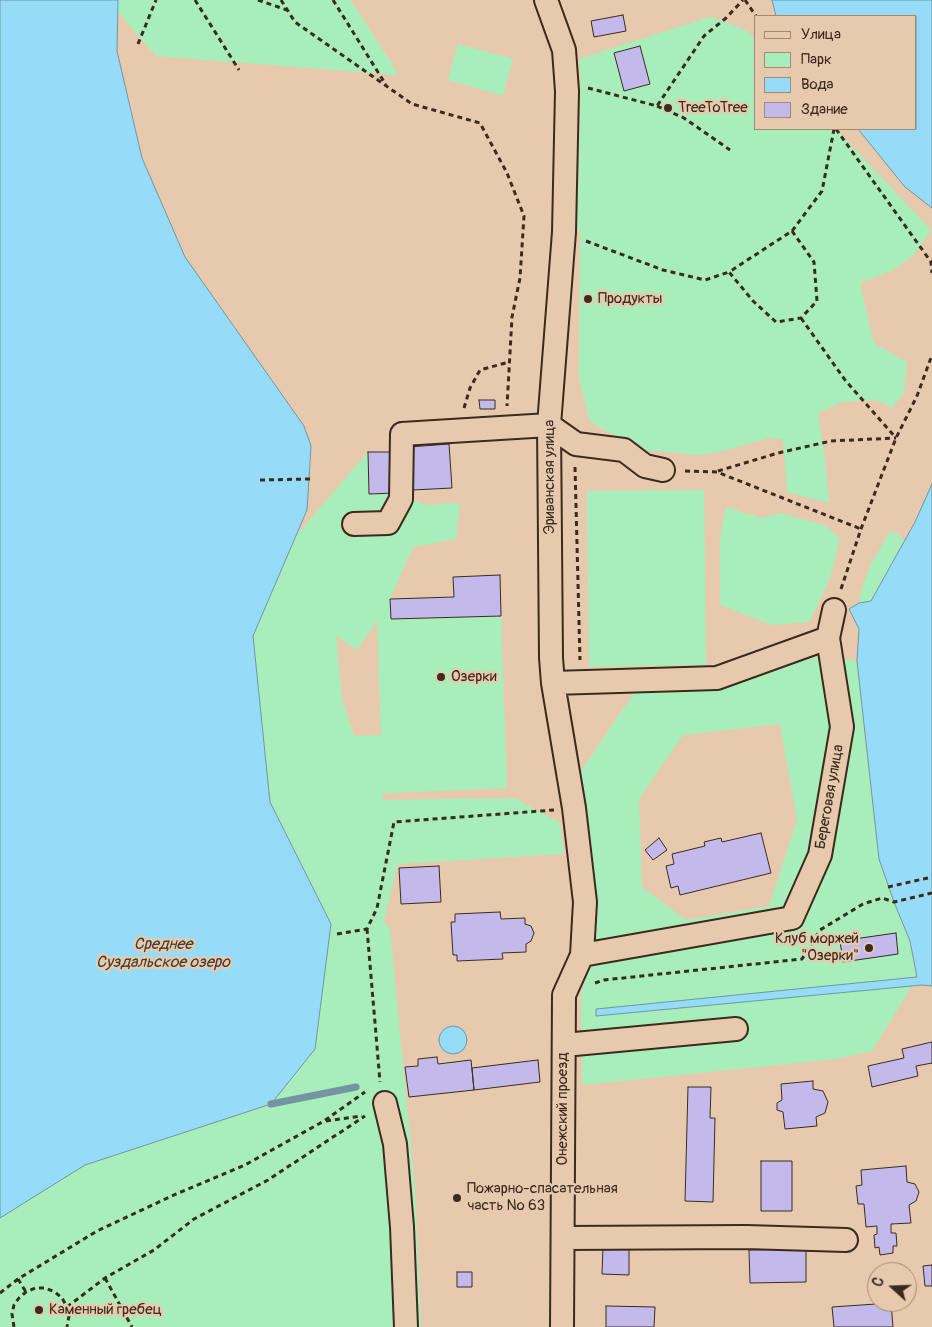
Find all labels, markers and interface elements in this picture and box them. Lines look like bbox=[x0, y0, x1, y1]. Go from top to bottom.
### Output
legend bbox=[754, 15, 917, 130]
text: Улица bbox=[801, 25, 841, 44]
text: Парк bbox=[801, 50, 832, 69]
text: Вода bbox=[801, 75, 834, 94]
place label: TreeToTree bbox=[678, 99, 748, 117]
text: Здание bbox=[801, 100, 848, 119]
marker: TreeToTree bbox=[662, 102, 674, 114]
place label: Продукты bbox=[598, 290, 662, 308]
marker: Продукты bbox=[582, 293, 594, 305]
street label: Эриванская улица bbox=[541, 420, 559, 534]
place label: Озерки bbox=[451, 668, 497, 686]
marker: Озерки bbox=[435, 671, 447, 683]
street label: Береговая улица bbox=[812, 743, 848, 851]
place label: Клуб моржей "Озерки" bbox=[775, 930, 859, 965]
water label: Среднее Суздальское озеро bbox=[96, 935, 230, 973]
marker: Клуб моржей "Озерки" bbox=[863, 942, 875, 954]
street label: Онежский проезд bbox=[554, 1053, 572, 1165]
place label: Пожарно-спасательная часть № 63 bbox=[467, 1180, 618, 1215]
marker: Пожарно-спасательная часть № 63 bbox=[451, 1192, 463, 1204]
north arrow bbox=[867, 1262, 917, 1312]
text: С bbox=[869, 1275, 888, 1289]
place label: Каменный гребец bbox=[49, 1301, 162, 1319]
marker: Каменный гребец bbox=[33, 1304, 45, 1316]

